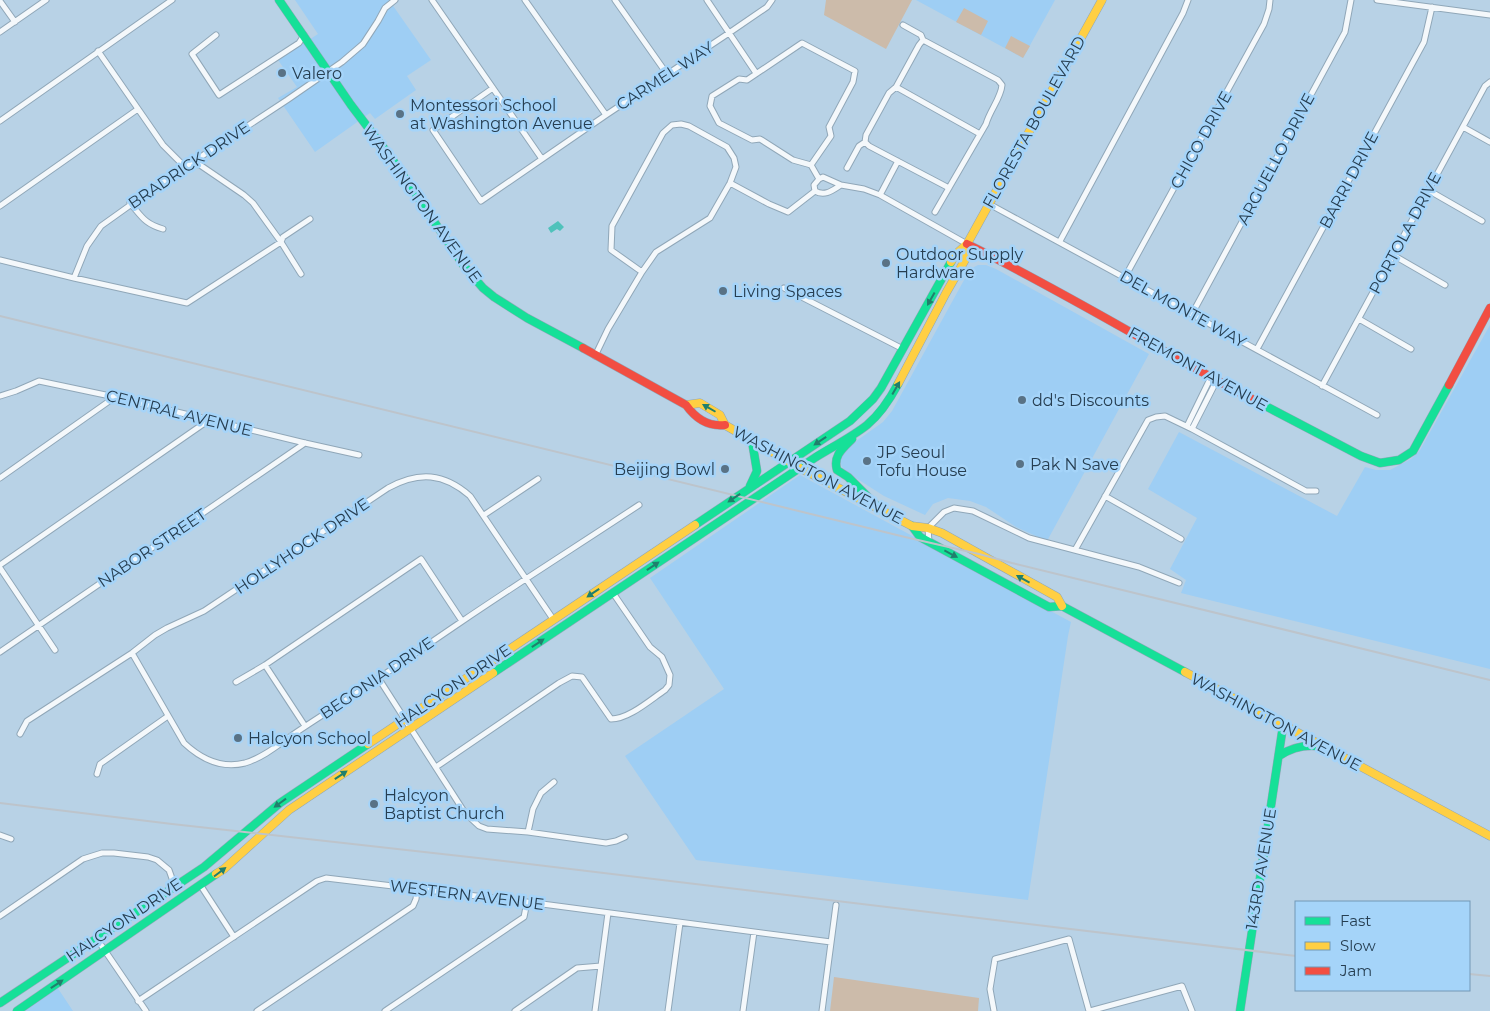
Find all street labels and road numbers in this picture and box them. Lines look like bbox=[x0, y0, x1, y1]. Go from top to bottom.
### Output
street label: FLORESTA BOULEVARD bbox=[979, 33, 1089, 211]
street label: CARMEL WAY bbox=[613, 37, 718, 114]
street label: CHICO DRIVE bbox=[1166, 88, 1236, 192]
street label: ARGUELLO DRIVE bbox=[1233, 90, 1319, 228]
street label: BRADRICK DRIVE bbox=[125, 117, 253, 213]
street label: WASHINGTON AVENUE bbox=[358, 121, 486, 287]
street label: BARRI DRIVE bbox=[1316, 128, 1382, 232]
street label: PORTOLA DRIVE bbox=[1365, 169, 1445, 297]
street label: DEL MONTE WAY bbox=[1117, 266, 1250, 352]
street label: FREMONT AVENUE bbox=[1125, 323, 1271, 415]
street label: CENTRAL AVENUE bbox=[104, 386, 254, 440]
street label: WASHINGTON AVENUE bbox=[730, 422, 906, 528]
street label: HOLLYHOCK DRIVE bbox=[231, 494, 373, 598]
street label: NABOR STREET bbox=[94, 504, 211, 591]
street label: BEGONIA DRIVE bbox=[317, 633, 437, 723]
street label: HALCYON DRIVE bbox=[391, 640, 515, 732]
street label: WASHINGTON AVENUE bbox=[1188, 669, 1364, 775]
street label: 143RD AVENUE bbox=[1242, 807, 1280, 931]
street label: HALCYON DRIVE bbox=[62, 874, 186, 966]
street label: WESTERN AVENUE bbox=[389, 876, 545, 914]

